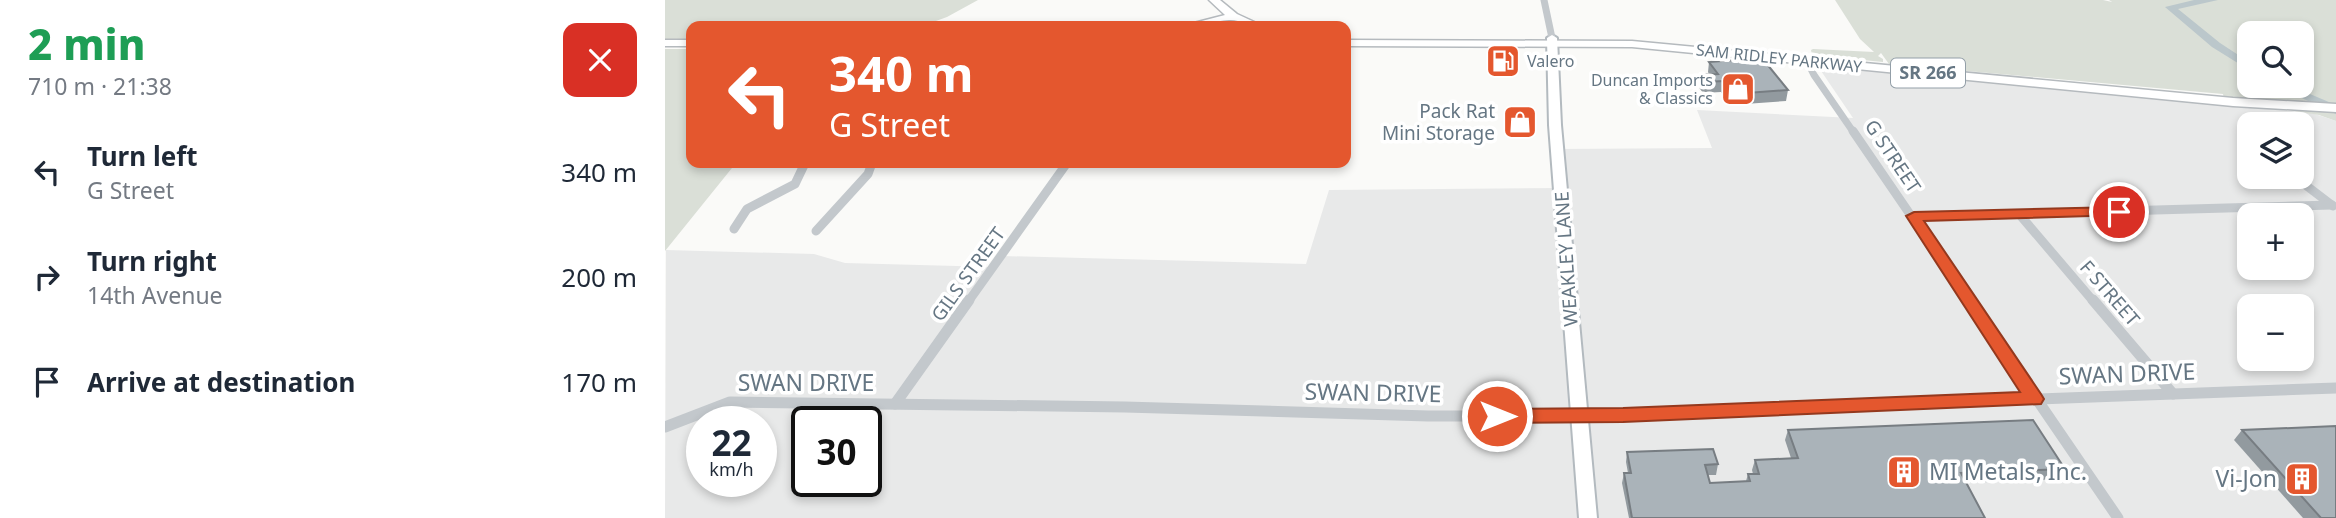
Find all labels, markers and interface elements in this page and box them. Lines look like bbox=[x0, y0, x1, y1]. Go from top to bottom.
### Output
text: 2 min bbox=[28, 15, 145, 72]
map controls bbox=[2237, 21, 2314, 371]
button: search bbox=[2237, 21, 2314, 98]
button: close bbox=[563, 23, 637, 97]
street label: SAM RIDLEY PARKWAY bbox=[1695, 38, 1864, 78]
text: 340 m bbox=[829, 40, 974, 106]
fuel station icon: Valero bbox=[1484, 42, 1522, 80]
icon: left bbox=[714, 49, 805, 140]
place label: Valero bbox=[1527, 50, 1574, 72]
road number: SR 266 bbox=[1891, 58, 1965, 88]
place label: Duncan Imports & Classics bbox=[1591, 69, 1713, 109]
text: 710 m · 21:38 bbox=[28, 70, 172, 102]
shop icon: Duncan Imports & Classics bbox=[1719, 70, 1757, 108]
place label: Pack Rat Mini Storage bbox=[1382, 98, 1495, 146]
text: G Street bbox=[829, 103, 950, 146]
shop icon: Pack Rat Mini Storage bbox=[1501, 103, 1539, 141]
button: layers bbox=[2237, 112, 2314, 189]
street label: G STREET bbox=[1859, 114, 1927, 198]
text: Turn left bbox=[87, 138, 198, 174]
icon: left bbox=[28, 153, 66, 191]
text: 340 m bbox=[561, 154, 637, 190]
text: G Street bbox=[87, 174, 174, 206]
pin bbox=[2089, 182, 2149, 242]
street label: WEAKLEY LANE bbox=[1548, 191, 1584, 327]
icon: arrive bbox=[2100, 193, 2138, 231]
button: + bbox=[2237, 203, 2314, 280]
street label: GILS STREET bbox=[925, 221, 1011, 326]
text: Turn right bbox=[87, 243, 217, 279]
street label: F STREET bbox=[2074, 255, 2146, 332]
icon: right bbox=[28, 258, 66, 296]
text: 200 m bbox=[561, 259, 637, 295]
text: 14th Avenue bbox=[87, 279, 223, 311]
button: − bbox=[2237, 294, 2314, 371]
street label: SWAN DRIVE bbox=[2058, 355, 2196, 391]
icon: arrive bbox=[28, 363, 66, 401]
text: Arrive at destination bbox=[87, 364, 356, 400]
text: 170 m bbox=[561, 364, 637, 400]
street label: SWAN DRIVE bbox=[738, 366, 874, 398]
street label: SWAN DRIVE bbox=[1304, 375, 1442, 409]
position arrow bbox=[1460, 379, 1534, 453]
speed limit sign: 30 bbox=[791, 406, 882, 497]
text: 22 bbox=[711, 419, 752, 466]
building icon: MI Metals, Inc. bbox=[1885, 453, 1923, 491]
place label: MI Metals, Inc. bbox=[1929, 455, 2087, 487]
text: km/h bbox=[709, 457, 754, 481]
building icon: Vi-Jon bbox=[2283, 460, 2321, 498]
place label: Vi-Jon bbox=[2215, 462, 2277, 494]

